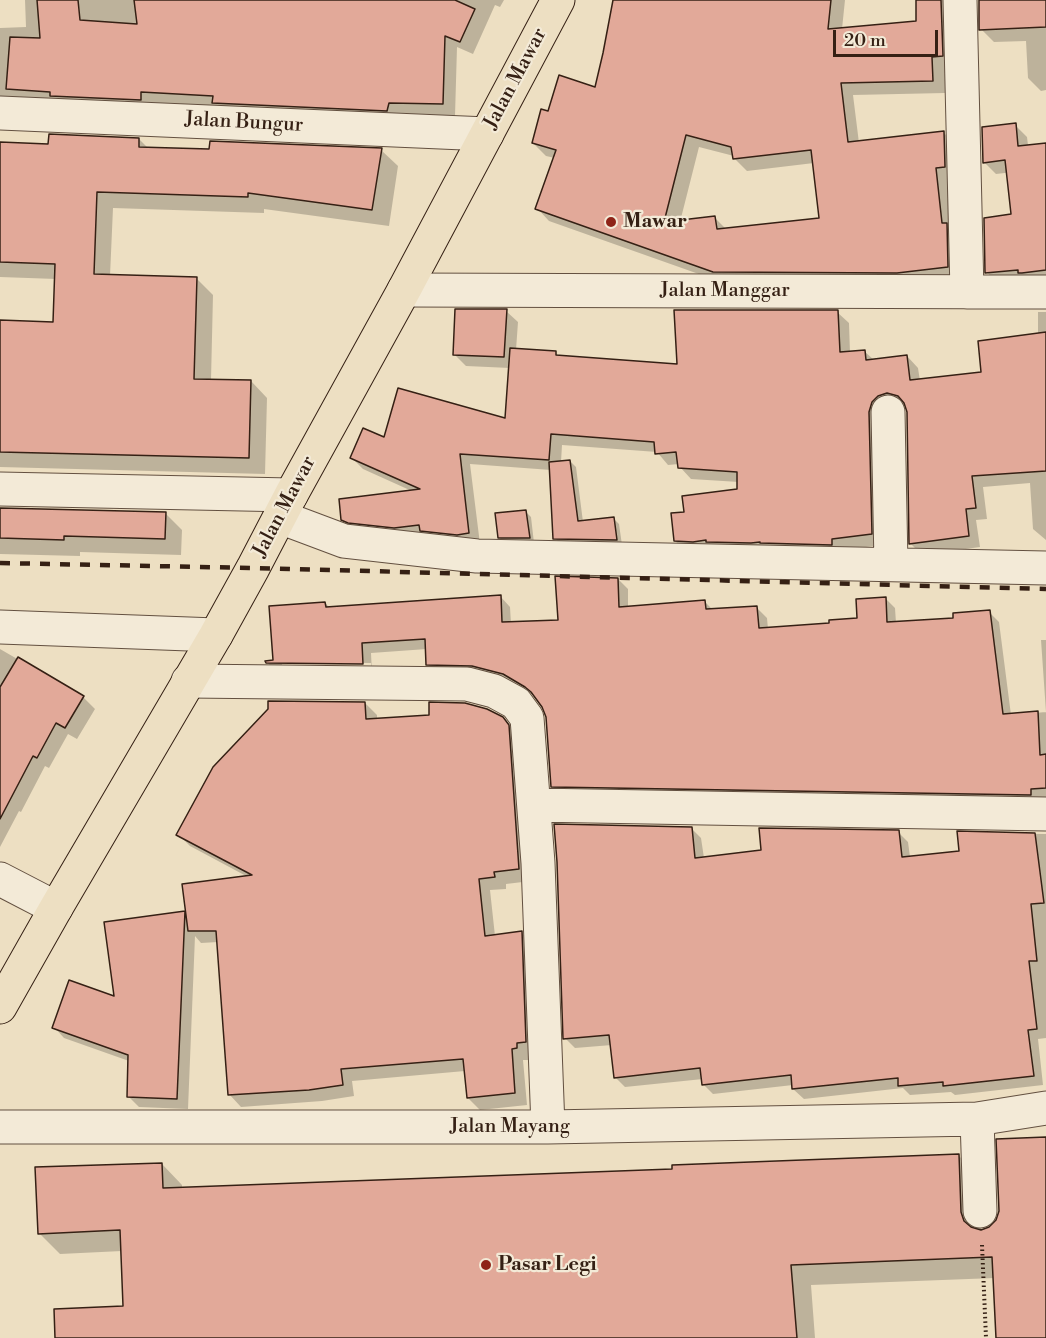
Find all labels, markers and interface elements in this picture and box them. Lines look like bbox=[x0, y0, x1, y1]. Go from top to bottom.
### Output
scale bar bbox=[836, 18, 941, 56]
street label: Jalan Mawar bbox=[479, 24, 553, 134]
text: 20 m bbox=[844, 29, 886, 52]
street label: Jalan Bungur bbox=[184, 108, 304, 138]
place label: Mawar bbox=[623, 210, 687, 234]
marker: Mawar bbox=[604, 215, 618, 229]
street label: Jalan Manggar bbox=[660, 279, 790, 303]
street label: Jalan Mawar bbox=[248, 452, 322, 562]
street label: Jalan Mayang bbox=[450, 1115, 570, 1139]
place label: Pasar Legi bbox=[498, 1253, 597, 1277]
marker: Pasar Legi bbox=[479, 1258, 493, 1272]

